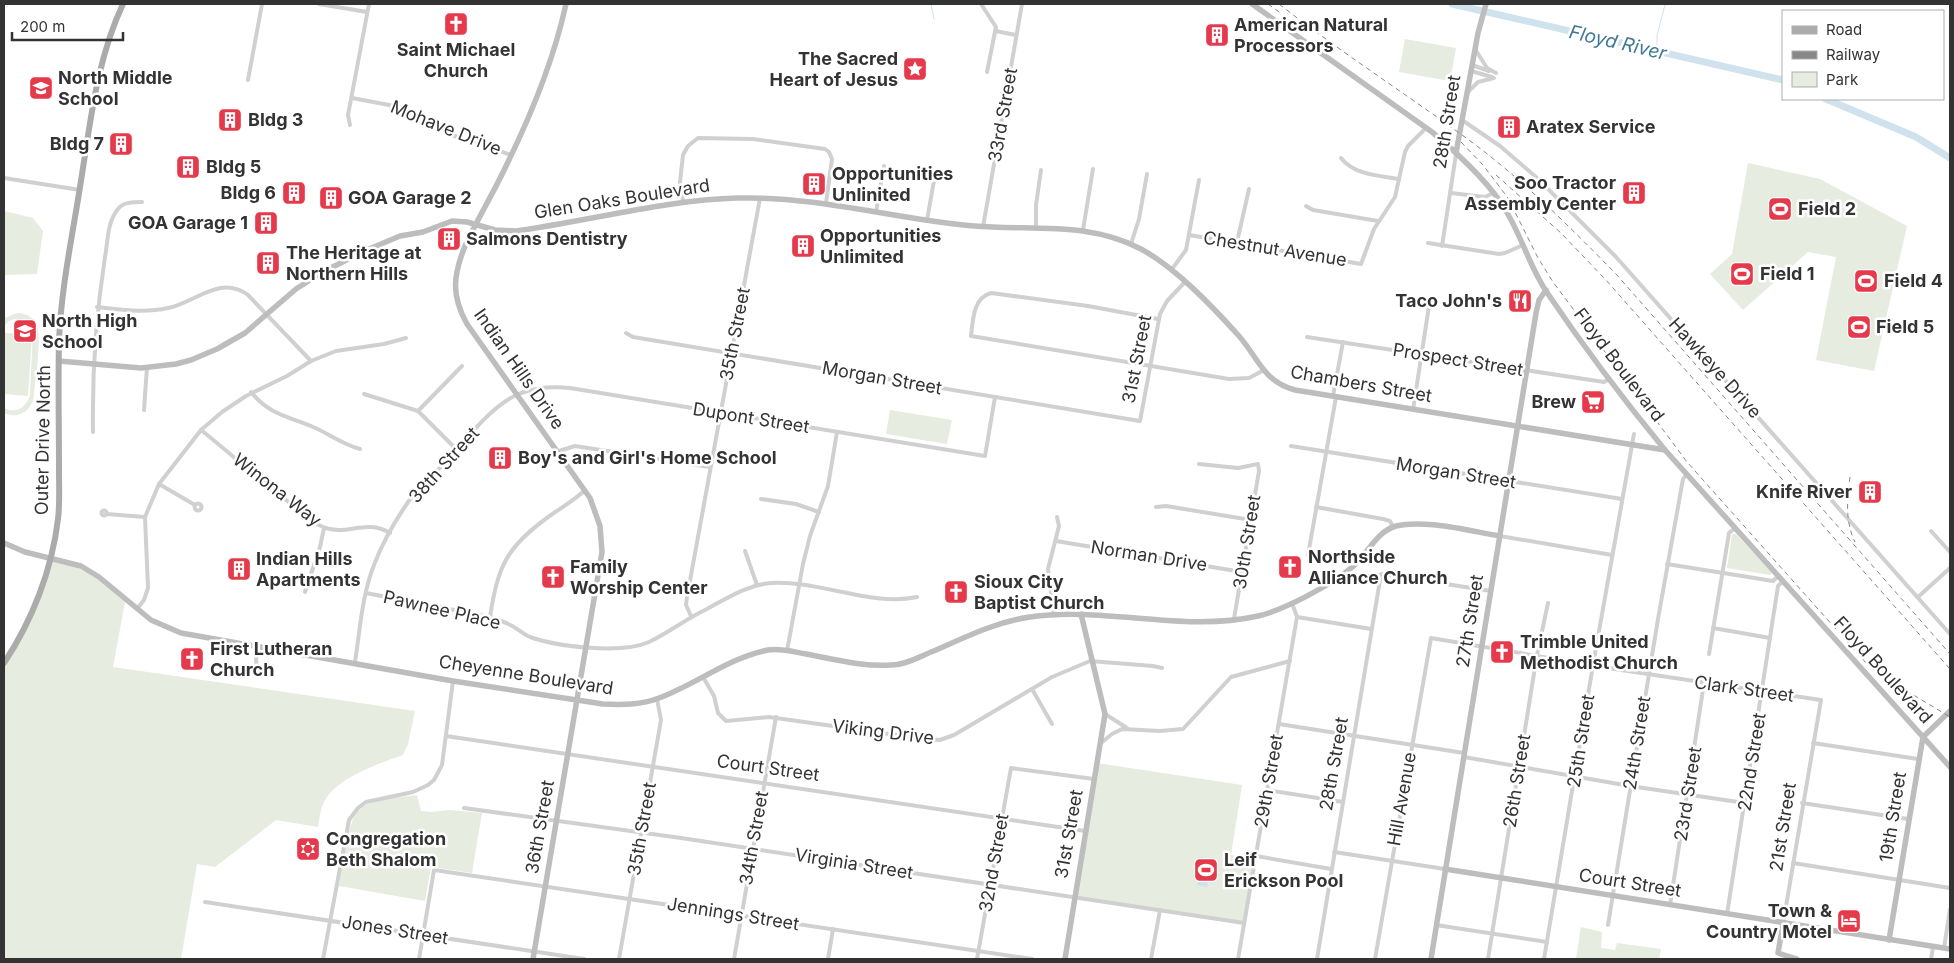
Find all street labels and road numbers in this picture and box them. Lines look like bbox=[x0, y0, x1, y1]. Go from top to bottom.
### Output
street label: 33rd Street bbox=[984, 66, 1021, 164]
street label: 28th Street bbox=[1429, 74, 1464, 170]
street label: Mohave Drive bbox=[388, 96, 505, 159]
street label: Glen Oaks Boulevard bbox=[533, 174, 711, 223]
street label: Chestnut Avenue bbox=[1202, 227, 1348, 270]
street label: 35th Street bbox=[715, 285, 754, 382]
street label: Indian Hills Drive bbox=[470, 304, 569, 433]
street label: Floyd Boulevard bbox=[1570, 304, 1669, 426]
street label: 31st Street bbox=[1118, 313, 1155, 405]
street label: Hawkeye Drive bbox=[1665, 313, 1766, 422]
street label: Prospect Street bbox=[1391, 339, 1525, 380]
street label: Morgan Street bbox=[821, 357, 944, 398]
street label: Chambers Street bbox=[1289, 361, 1434, 406]
street label: Outer Drive North bbox=[31, 365, 54, 515]
street label: Dupont Street bbox=[691, 398, 811, 437]
street label: 38th Street bbox=[404, 422, 483, 507]
street label: Winona Way bbox=[229, 449, 326, 531]
street label: Morgan Street bbox=[1395, 453, 1518, 492]
street label: 30th Street bbox=[1229, 493, 1264, 591]
street label: Norman Drive bbox=[1089, 536, 1209, 575]
street label: 27th Street bbox=[1452, 573, 1487, 669]
street label: Pawnee Place bbox=[381, 586, 503, 633]
street label: Floyd Boulevard bbox=[1830, 612, 1937, 727]
street label: Cheyenne Boulevard bbox=[437, 650, 615, 699]
street label: Clark Street bbox=[1693, 671, 1795, 706]
street label: 25th Street bbox=[1563, 693, 1598, 789]
street label: 24th Street bbox=[1619, 694, 1654, 791]
street label: 22nd Street bbox=[1733, 711, 1770, 813]
street label: Viking Drive bbox=[831, 715, 935, 748]
street label: 28th Street bbox=[1315, 715, 1352, 812]
street label: 29th Street bbox=[1250, 732, 1287, 829]
street label: 26th Street bbox=[1499, 732, 1534, 829]
street label: 23rd Street bbox=[1670, 745, 1705, 843]
street label: Court Street bbox=[715, 750, 821, 785]
street label: Hill Avenue bbox=[1383, 750, 1420, 847]
street label: 19th Street bbox=[1875, 770, 1910, 864]
street label: 36th Street bbox=[521, 778, 558, 875]
street label: 35th Street bbox=[623, 780, 660, 877]
street label: 21st Street bbox=[1765, 781, 1800, 873]
street label: 31st Street bbox=[1050, 788, 1087, 880]
street label: 34th Street bbox=[735, 789, 772, 887]
street label: 32nd Street bbox=[975, 812, 1013, 914]
street label: Virginia Street bbox=[793, 844, 915, 883]
street label: Court Street bbox=[1577, 864, 1683, 901]
street label: Jennings Street bbox=[666, 893, 801, 934]
street label: Jones Street bbox=[340, 911, 450, 948]

